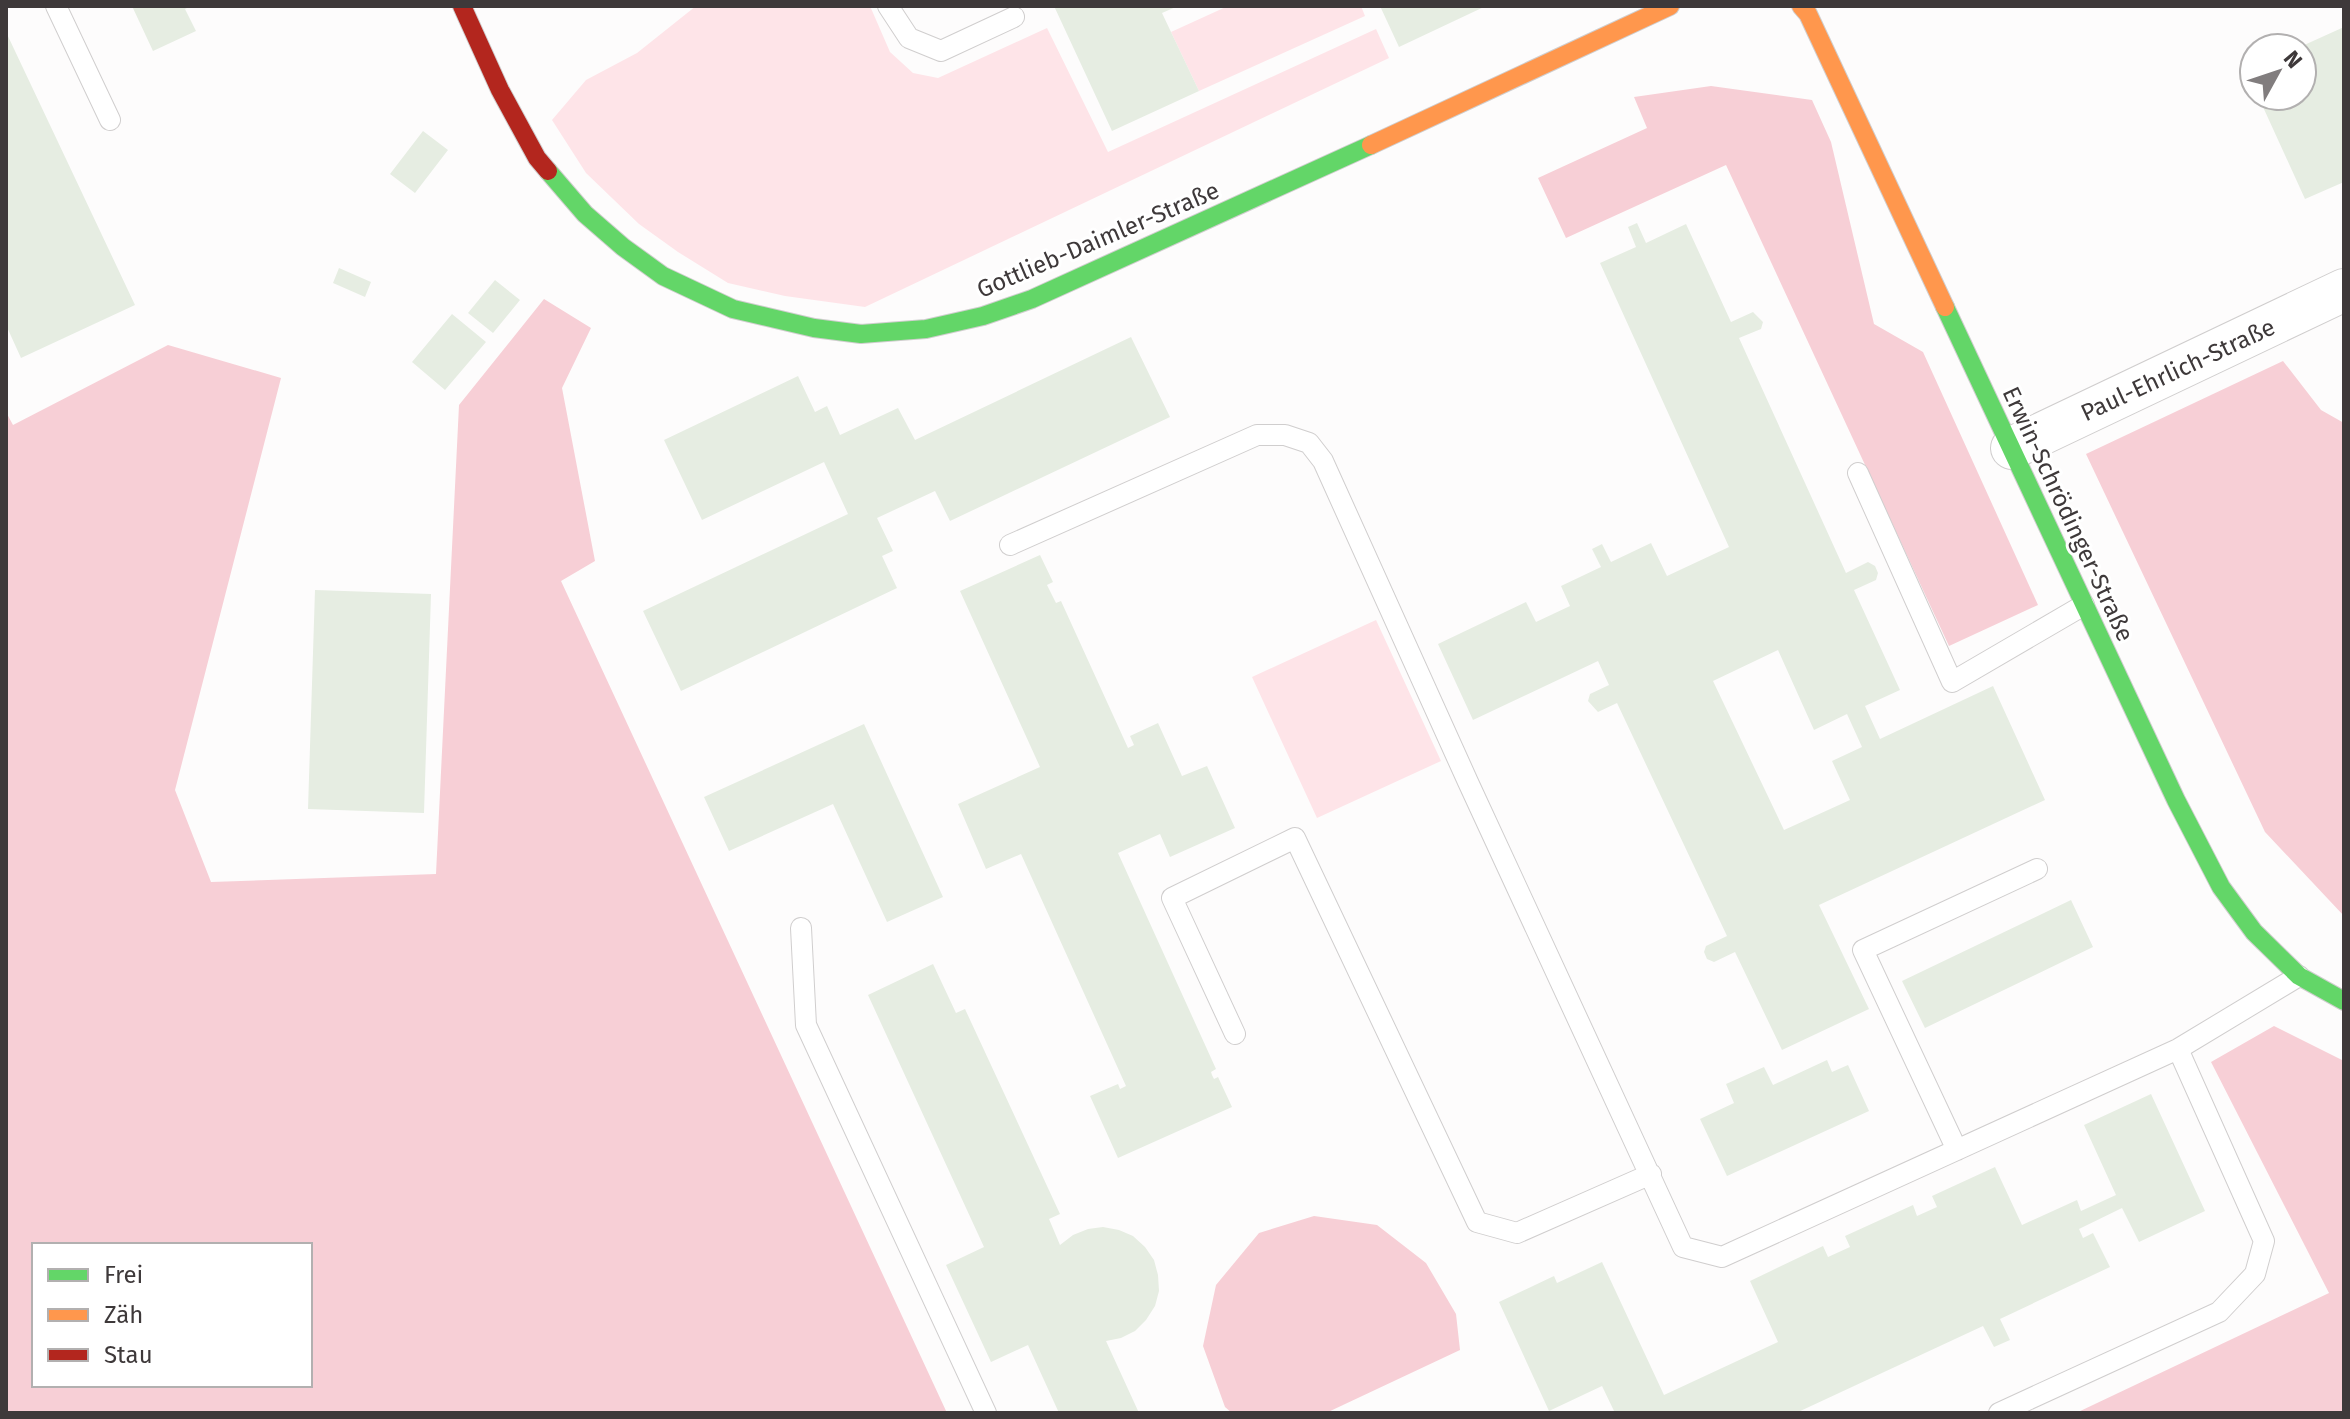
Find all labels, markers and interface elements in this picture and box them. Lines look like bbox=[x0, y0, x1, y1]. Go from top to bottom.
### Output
north arrow bbox=[2238, 32, 2318, 112]
text: N bbox=[2278, 45, 2308, 74]
street label: Gottlieb-Daimler-Straße bbox=[973, 176, 1223, 304]
street label: Paul-Ehrlich-Straße bbox=[2077, 313, 2279, 427]
street label: Erwin-Schrödinger-Straße bbox=[1997, 382, 2139, 646]
legend bbox=[32, 1243, 312, 1387]
text: Frei bbox=[104, 1261, 143, 1289]
text: Zäh bbox=[104, 1301, 143, 1329]
text: Stau bbox=[104, 1341, 153, 1369]

